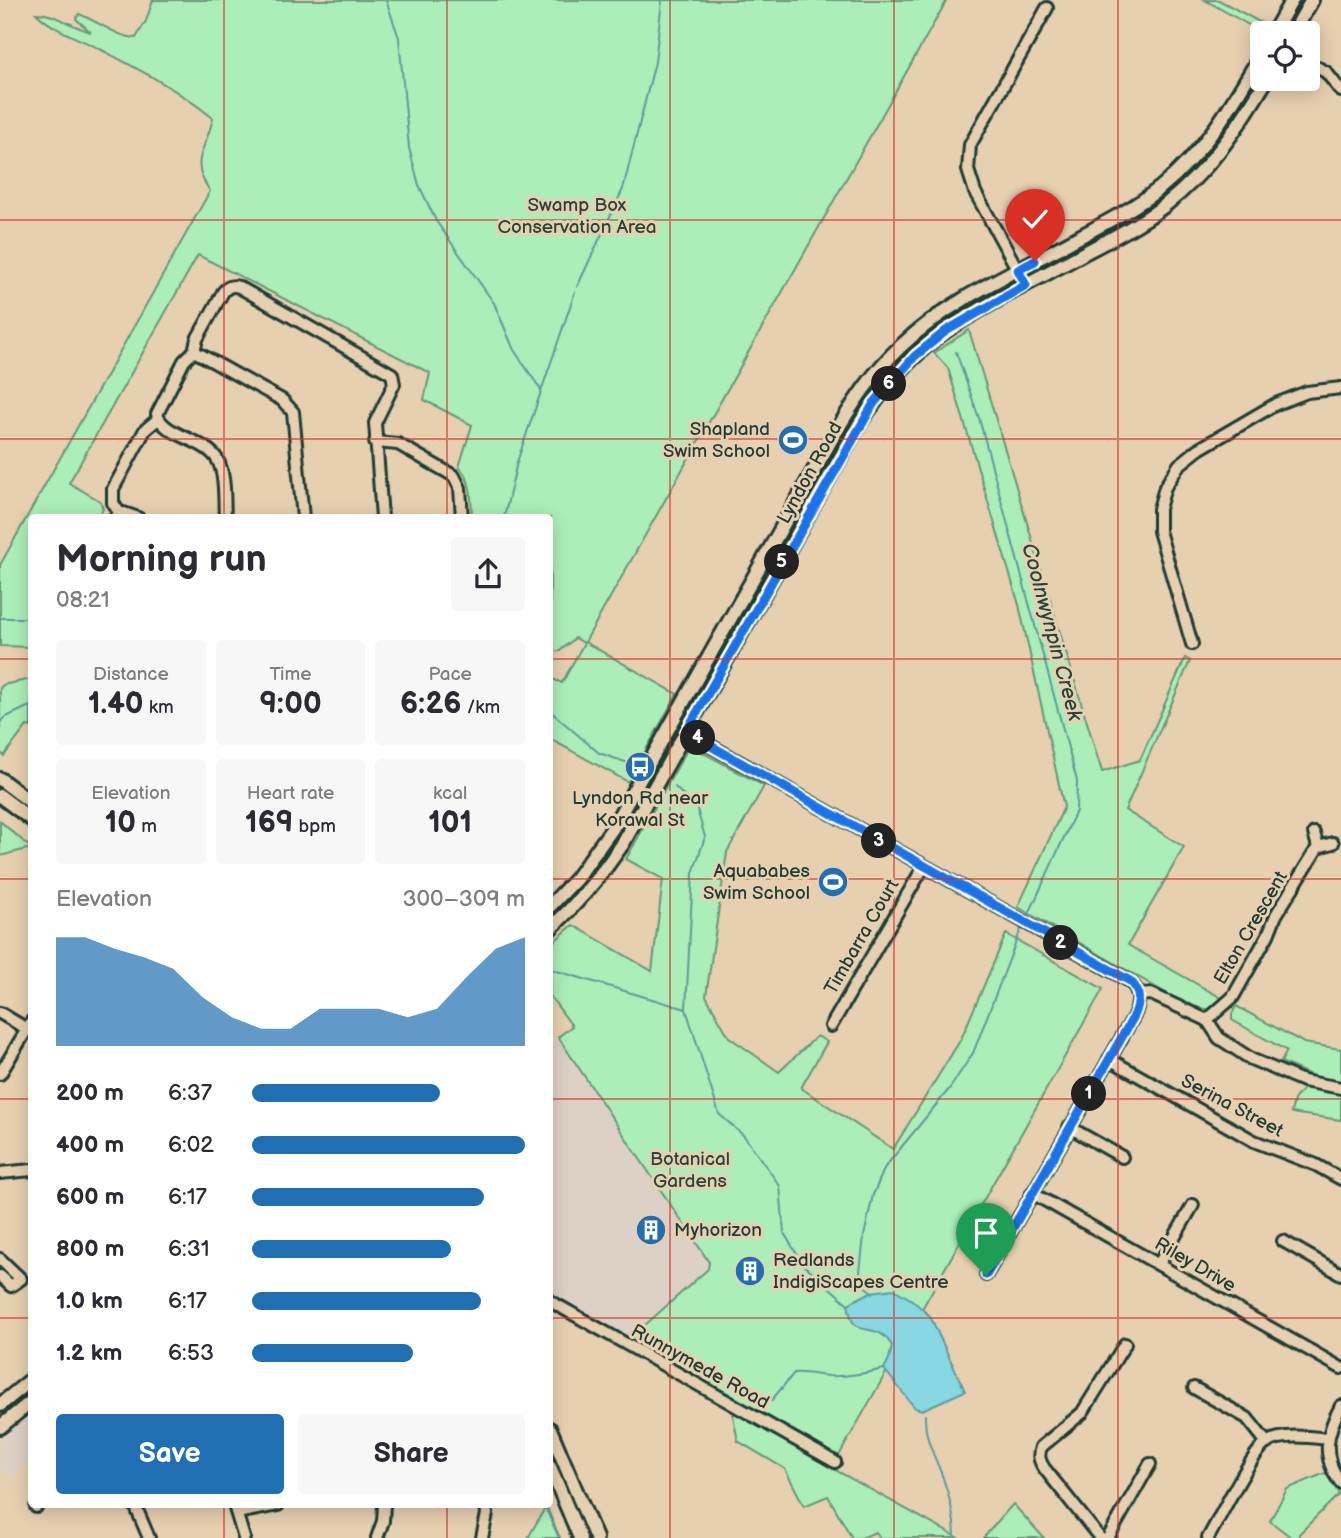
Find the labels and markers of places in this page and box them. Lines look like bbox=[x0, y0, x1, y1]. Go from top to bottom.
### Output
pin bbox=[1005, 189, 1065, 261]
pin: 6 bbox=[872, 366, 906, 402]
place label: Shapland Swim School bbox=[663, 418, 770, 463]
sports icon: Shapland Swim School bbox=[776, 423, 810, 457]
pin: 5 bbox=[764, 544, 800, 580]
pin: 4 bbox=[680, 720, 716, 756]
bus stop icon: Lyndon Rd near Korawal St bbox=[623, 750, 657, 784]
place label: Lyndon Rd near Korawal St bbox=[572, 787, 709, 832]
pin: 3 bbox=[862, 824, 896, 858]
place label: Aquababes Swim School bbox=[703, 860, 810, 905]
sports icon: Aquababes Swim School bbox=[816, 865, 850, 899]
pin: 2 bbox=[1044, 926, 1078, 960]
pin: 1 bbox=[1072, 1076, 1106, 1112]
pin bbox=[956, 1203, 1016, 1275]
building icon: Myhorizon bbox=[634, 1213, 668, 1247]
place label: Myhorizon bbox=[674, 1219, 762, 1242]
place label: Redlands IndigiScapes Centre bbox=[773, 1249, 949, 1294]
building icon: Redlands IndigiScapes Centre bbox=[733, 1254, 767, 1288]

